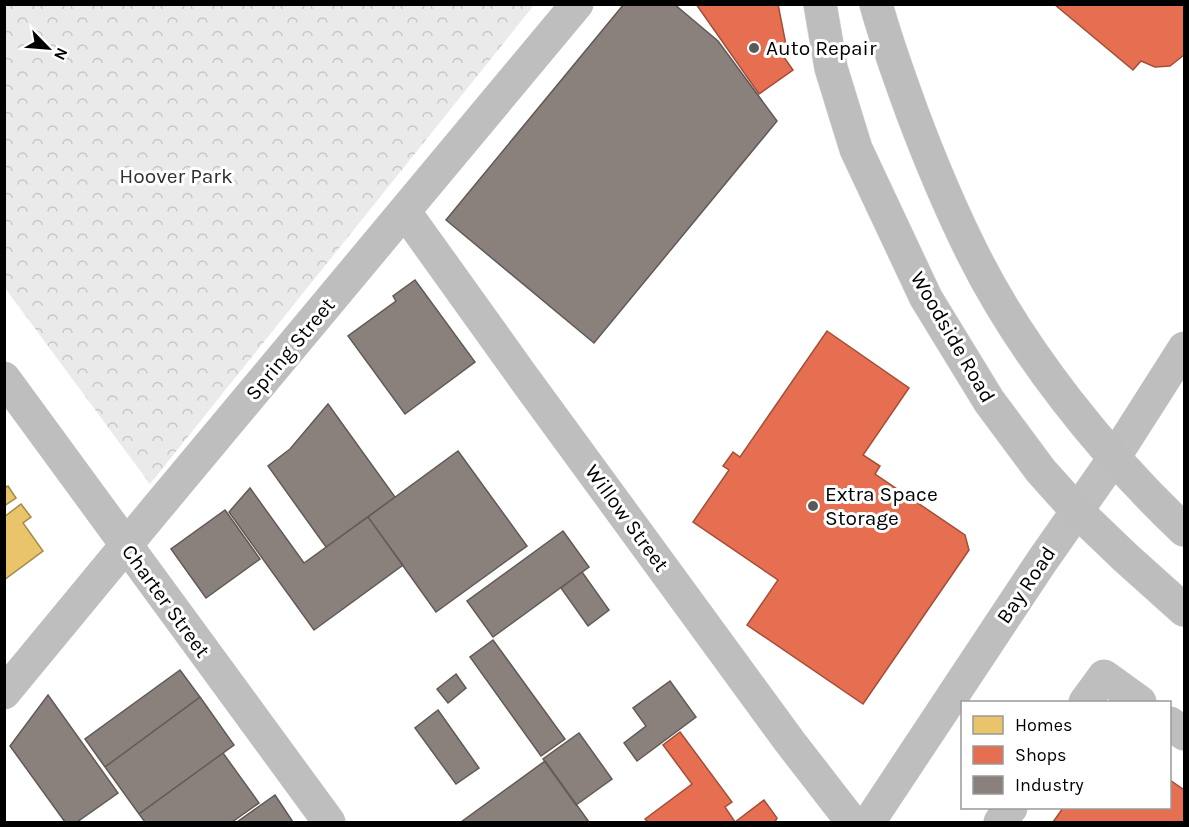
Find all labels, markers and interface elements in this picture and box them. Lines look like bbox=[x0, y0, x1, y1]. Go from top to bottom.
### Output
north arrow bbox=[18, 18, 78, 78]
place label: Auto Repair bbox=[766, 36, 877, 60]
marker: Auto Repair bbox=[747, 41, 761, 55]
text: N bbox=[50, 45, 72, 63]
park label: Hoover Park bbox=[119, 164, 233, 188]
street label: Woodside Road bbox=[906, 267, 1000, 407]
street label: Spring Street bbox=[240, 293, 340, 405]
street label: Willow Street bbox=[580, 460, 674, 576]
place label: Extra Space Storage bbox=[825, 482, 938, 530]
marker: Extra Space Storage bbox=[806, 499, 820, 513]
street label: Charter Street bbox=[117, 540, 215, 662]
street label: Bay Road bbox=[992, 542, 1060, 628]
legend bbox=[961, 701, 1171, 809]
text: Homes bbox=[1015, 714, 1072, 736]
text: Shops bbox=[1015, 744, 1067, 766]
text: Industry bbox=[1015, 774, 1084, 796]

